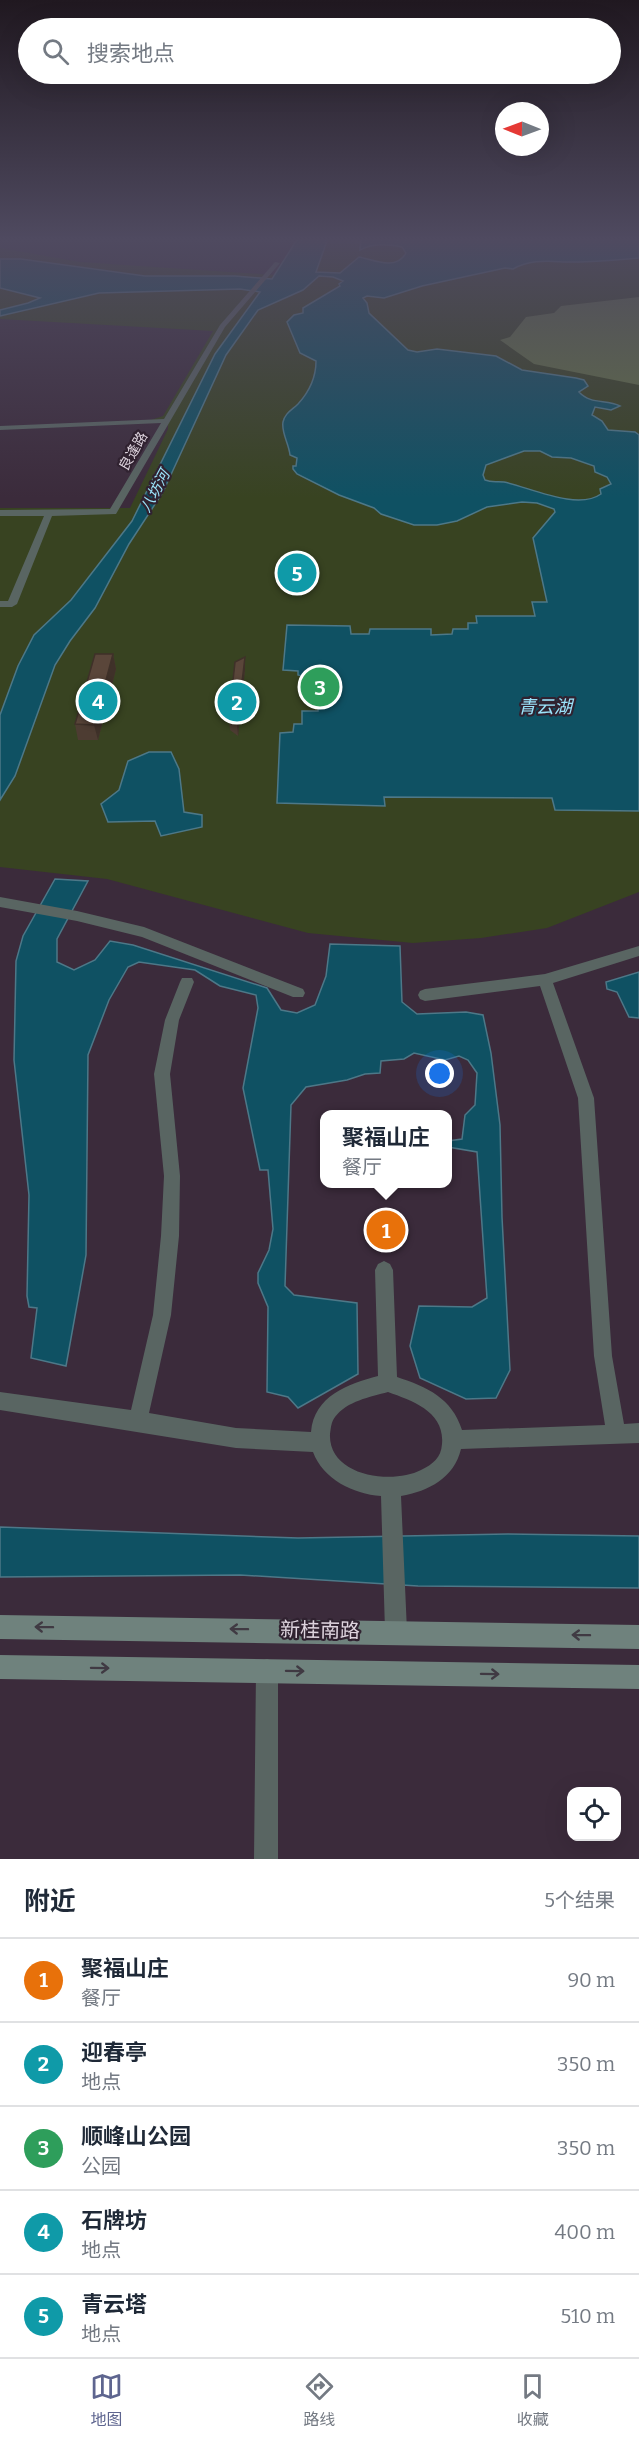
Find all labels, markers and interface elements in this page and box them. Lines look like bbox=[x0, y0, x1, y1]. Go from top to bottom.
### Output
search box bbox=[18, 18, 621, 84]
icon: search bbox=[39, 35, 72, 68]
text: 搜索地点 bbox=[87, 40, 175, 67]
north arrow bbox=[495, 102, 549, 156]
street label: 良逢路 bbox=[116, 429, 151, 474]
water label: 八坊河 bbox=[136, 464, 175, 515]
pin: 5 bbox=[278, 550, 316, 596]
pin: 3 bbox=[300, 664, 340, 710]
pin: 4 bbox=[78, 678, 118, 724]
pin: 2 bbox=[218, 680, 256, 724]
water label: 青云湖 bbox=[518, 696, 575, 718]
your location bbox=[425, 1059, 454, 1088]
popup bbox=[320, 1110, 452, 1188]
text: 聚福山庄 bbox=[342, 1124, 430, 1151]
text: 餐厅 bbox=[342, 1155, 382, 1179]
pin: 1 bbox=[366, 1208, 406, 1252]
street label: 新桂南路 bbox=[280, 1617, 360, 1643]
one-way arrow bbox=[34, 1621, 54, 1633]
one-way arrow bbox=[229, 1624, 249, 1635]
one-way arrow bbox=[571, 1630, 591, 1641]
one-way arrow bbox=[90, 1662, 110, 1674]
one-way arrow bbox=[285, 1665, 305, 1677]
one-way arrow bbox=[480, 1668, 500, 1680]
map controls bbox=[567, 1787, 621, 1841]
button: locate bbox=[567, 1787, 621, 1841]
text: 附近 bbox=[24, 1886, 76, 1917]
text: 5个结果 bbox=[544, 1888, 615, 1912]
text: 聚福山庄 bbox=[81, 1955, 169, 1982]
text: 1 bbox=[39, 1968, 48, 1992]
text: 90 m bbox=[567, 1968, 615, 1992]
text: 餐厅 bbox=[81, 1986, 121, 2010]
text: 迎春亭 bbox=[81, 2039, 147, 2066]
text: 2 bbox=[38, 2052, 49, 2076]
text: 350 m bbox=[557, 2052, 615, 2076]
text: 地点 bbox=[81, 2070, 121, 2094]
text: 顺峰山公园 bbox=[81, 2123, 191, 2150]
text: 3 bbox=[38, 2136, 49, 2160]
text: 350 m bbox=[557, 2136, 615, 2160]
text: 公园 bbox=[81, 2154, 121, 2178]
text: 石牌坊 bbox=[81, 2207, 147, 2234]
text: 4 bbox=[37, 2220, 50, 2244]
text: 400 m bbox=[555, 2220, 615, 2244]
text: 地点 bbox=[81, 2238, 121, 2262]
text: 青云塔 bbox=[81, 2291, 147, 2318]
text: 5 bbox=[38, 2304, 49, 2328]
text: 510 m bbox=[561, 2304, 615, 2328]
text: 地点 bbox=[81, 2322, 121, 2346]
tab: 地图 bbox=[90, 2370, 123, 2430]
tab: 路线 bbox=[303, 2370, 336, 2430]
tab: 收藏 bbox=[516, 2370, 549, 2430]

